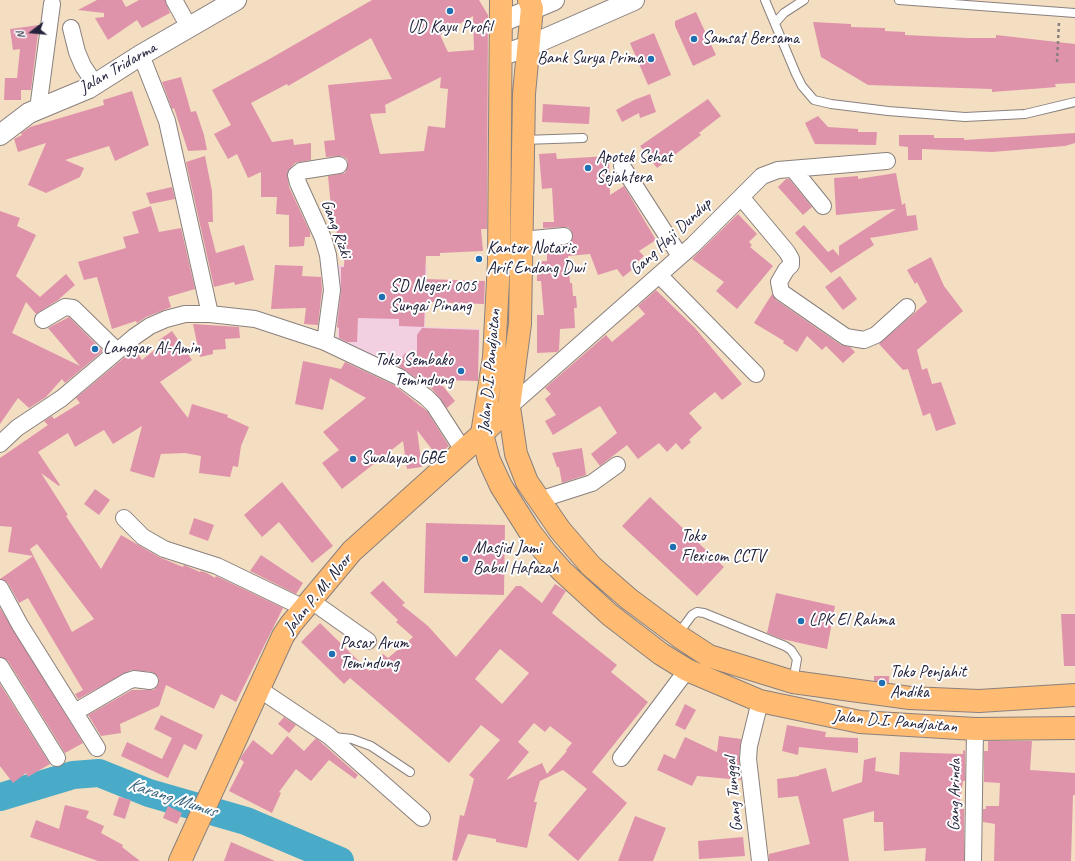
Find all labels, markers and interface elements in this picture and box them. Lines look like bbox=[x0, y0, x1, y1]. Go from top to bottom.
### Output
marker: UD Kayu Profil bbox=[445, 6, 455, 16]
north arrow bbox=[12, 12, 52, 52]
place label: UD Kayu Profil bbox=[408, 18, 492, 38]
place label: Samsat Bersama bbox=[702, 29, 799, 49]
text: N bbox=[13, 30, 28, 41]
marker: Samsat Bersama bbox=[689, 34, 699, 44]
street label: Jalan Tridarma bbox=[76, 38, 160, 98]
place label: Bank Surya Prima bbox=[537, 49, 643, 69]
marker: Bank Surya Prima bbox=[646, 54, 656, 64]
place label: Apotek Sehat Sejahtera bbox=[596, 148, 672, 188]
marker: Apotek Sehat Sejahtera bbox=[583, 163, 593, 173]
street label: Gang Haji Dundup bbox=[626, 194, 716, 280]
street label: Gang Rizki bbox=[316, 197, 356, 261]
place label: Kantor Notaris Arif Endang Dwi bbox=[487, 239, 585, 279]
marker: Kantor Notaris Arif Endang Dwi bbox=[474, 254, 484, 264]
place label: SD Negeri 005 Sungai Pinang bbox=[390, 277, 476, 317]
marker: SD Negeri 005 Sungai Pinang bbox=[377, 292, 387, 302]
street label: Jalan D.I. Pandjaitan bbox=[474, 308, 506, 434]
place label: Langgar Al-Amin bbox=[103, 339, 200, 359]
marker: Langgar Al-Amin bbox=[90, 344, 100, 354]
place label: Toko Sembako Temindung bbox=[375, 351, 453, 391]
marker: Toko Sembako Temindung bbox=[456, 366, 466, 376]
place label: Swalayan GBE bbox=[361, 449, 445, 469]
marker: Swalayan GBE bbox=[348, 454, 358, 464]
place label: Toko Flexicom CCTV bbox=[681, 527, 765, 567]
place label: Masjid Jami Babul Hafazah bbox=[473, 539, 559, 579]
marker: Toko Flexicom CCTV bbox=[668, 542, 678, 552]
street label: Jalan P. M. Noor bbox=[279, 550, 357, 638]
marker: Masjid Jami Babul Hafazah bbox=[460, 554, 470, 564]
place label: LPK El Rahma bbox=[809, 611, 894, 631]
marker: LPK El Rahma bbox=[796, 616, 806, 626]
place label: Pasar Arum Temindung bbox=[340, 634, 409, 674]
marker: Pasar Arum Temindung bbox=[327, 649, 337, 659]
place label: Toko Penjahit Andika bbox=[890, 663, 966, 703]
marker: Toko Penjahit Andika bbox=[877, 678, 887, 688]
street label: Jalan D.I. Pandjaitan bbox=[832, 706, 958, 738]
street label: Gang Tunggal bbox=[721, 756, 747, 832]
street label: Gang Arinda bbox=[944, 759, 966, 831]
water label: Karang Mumus bbox=[125, 774, 219, 822]

